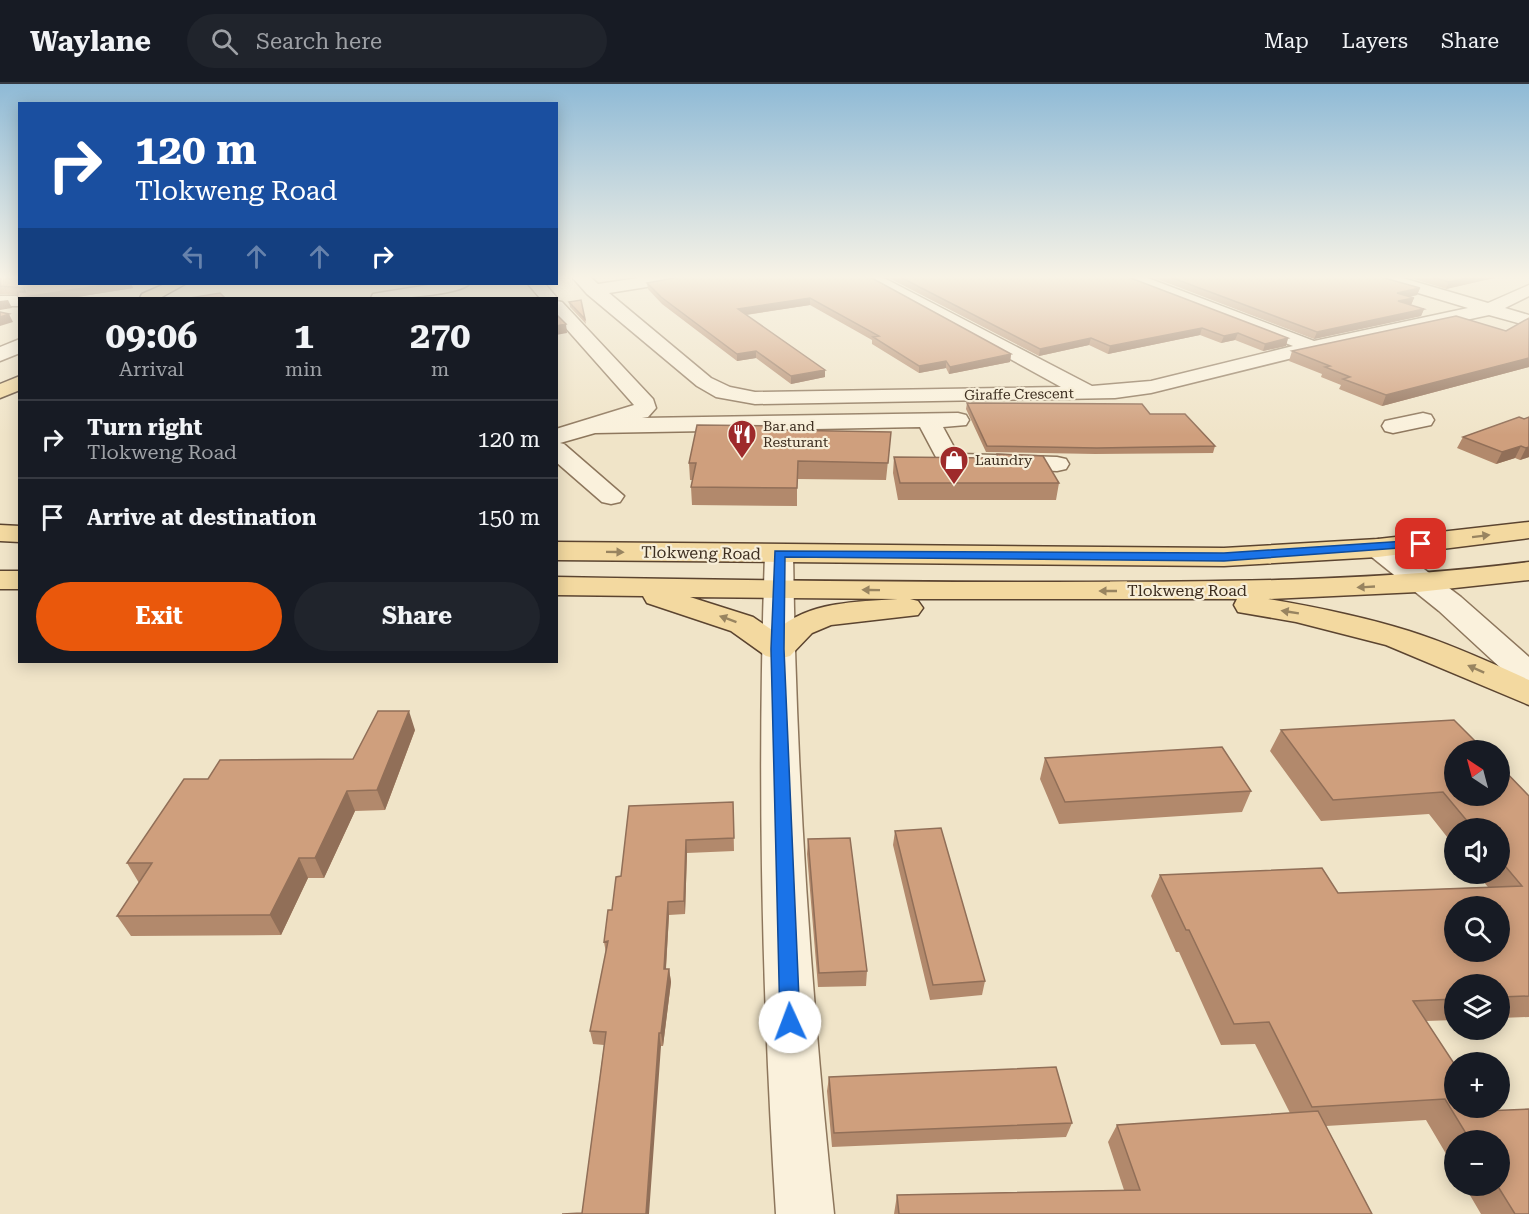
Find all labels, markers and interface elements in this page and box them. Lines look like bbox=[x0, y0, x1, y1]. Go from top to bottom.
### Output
search box bbox=[187, 14, 607, 68]
text: Waylane bbox=[30, 25, 151, 58]
icon: search bbox=[208, 25, 241, 58]
text: Search here bbox=[256, 29, 382, 54]
text: Map bbox=[1264, 29, 1309, 53]
text: Layers bbox=[1342, 29, 1408, 53]
text: Share bbox=[1441, 29, 1499, 53]
text: 120 m bbox=[135, 125, 257, 174]
icon: right bbox=[36, 126, 114, 204]
text: Tlokweng Road bbox=[135, 175, 337, 207]
icon: left bbox=[177, 240, 210, 273]
icon: ahead bbox=[240, 240, 273, 273]
icon: ahead bbox=[303, 240, 336, 273]
icon: right bbox=[366, 240, 399, 273]
text: 09:06 bbox=[106, 315, 197, 357]
text: 1 bbox=[294, 315, 314, 357]
text: 270 bbox=[410, 315, 470, 357]
text: Arrival bbox=[119, 357, 184, 381]
text: min bbox=[285, 357, 322, 381]
text: m bbox=[431, 357, 449, 381]
street label: Giraffe Crescent bbox=[964, 385, 1074, 403]
text: Turn right bbox=[87, 415, 202, 440]
restaurant icon: Bar and Resturant bbox=[726, 418, 758, 460]
place label: Bar and Resturant bbox=[763, 418, 828, 450]
icon: right bbox=[36, 423, 69, 456]
text: 120 m bbox=[477, 427, 540, 452]
text: Tlokweng Road bbox=[87, 440, 237, 464]
shop icon: Laundry bbox=[938, 444, 970, 486]
place label: Laundry bbox=[975, 452, 1033, 468]
icon: arrive bbox=[36, 501, 69, 534]
text: Arrive at destination bbox=[87, 505, 316, 530]
text: 150 m bbox=[477, 505, 540, 530]
pin bbox=[1395, 518, 1446, 569]
icon: arrive bbox=[1404, 527, 1437, 560]
one-way arrow bbox=[1472, 531, 1491, 541]
street label: Tlokweng Road bbox=[641, 542, 761, 564]
one-way arrow bbox=[605, 547, 624, 557]
street label: Tlokweng Road bbox=[1127, 581, 1247, 600]
button: Exit bbox=[36, 582, 282, 651]
button: Share bbox=[294, 582, 540, 651]
one-way arrow bbox=[1357, 582, 1376, 591]
one-way arrow bbox=[862, 585, 881, 595]
one-way arrow bbox=[1099, 586, 1118, 596]
one-way arrow bbox=[1280, 607, 1299, 616]
one-way arrow bbox=[719, 613, 737, 623]
one-way arrow bbox=[1467, 664, 1485, 673]
north arrow bbox=[1444, 740, 1510, 806]
map controls bbox=[1444, 740, 1510, 1196]
button: sound bbox=[1444, 818, 1510, 884]
button: search bbox=[1444, 896, 1510, 962]
button: layers bbox=[1444, 974, 1510, 1040]
position arrow bbox=[758, 990, 822, 1054]
button: + bbox=[1444, 1052, 1510, 1118]
button: − bbox=[1444, 1130, 1510, 1196]

